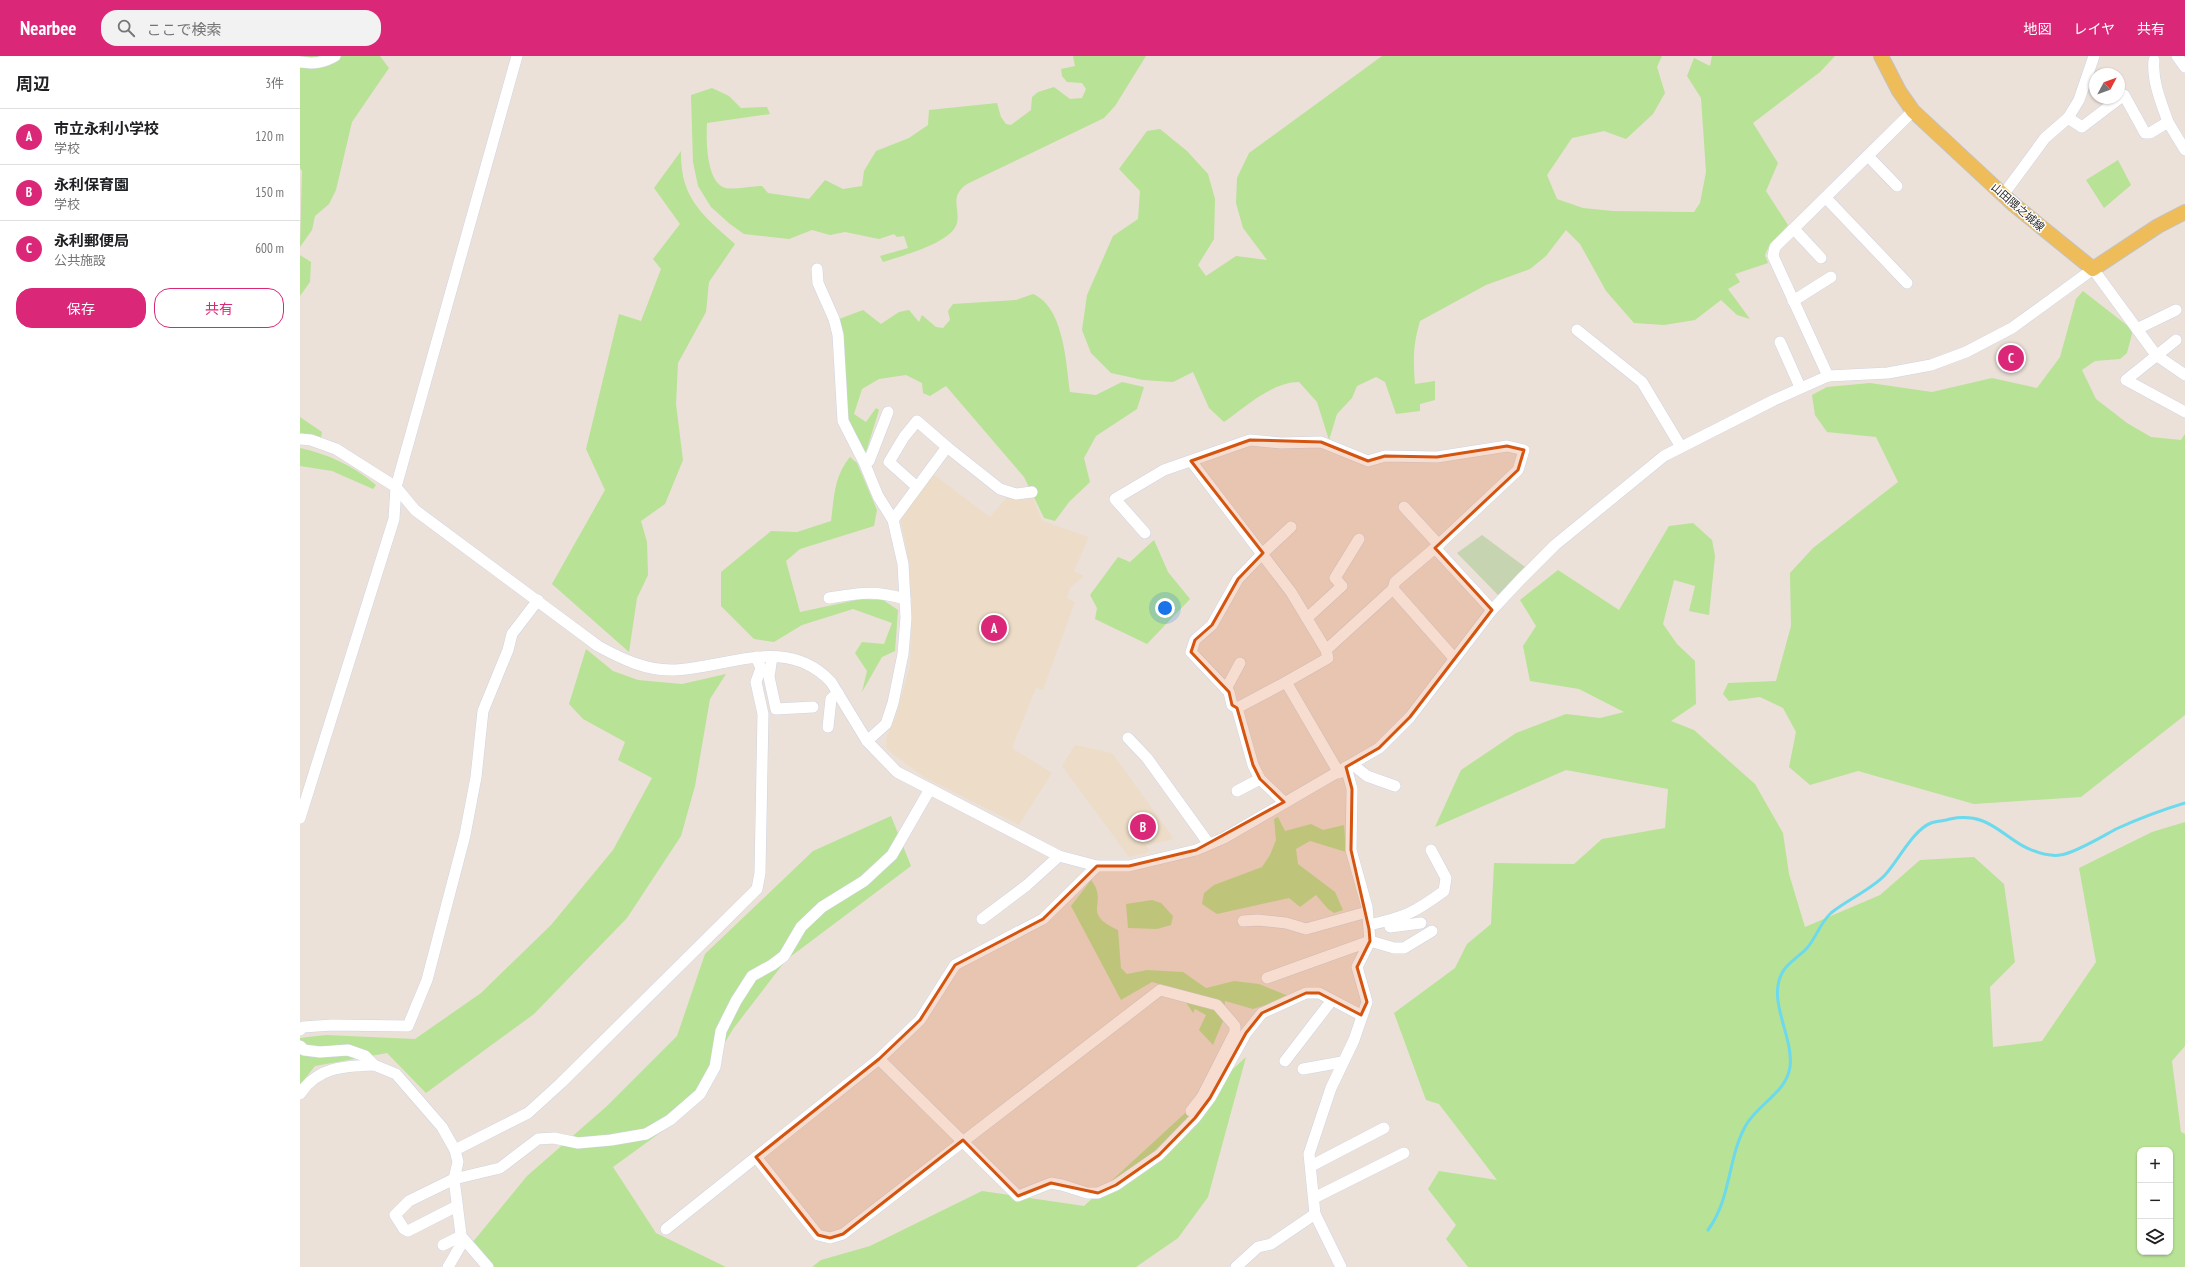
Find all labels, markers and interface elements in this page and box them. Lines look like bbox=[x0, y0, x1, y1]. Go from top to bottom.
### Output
search box bbox=[101, 10, 381, 46]
text: Nearbee bbox=[20, 16, 77, 40]
icon: search bbox=[115, 17, 137, 39]
text: ここで検索 bbox=[147, 20, 222, 39]
text: 地図 bbox=[2023, 20, 2051, 38]
text: レイヤ bbox=[2073, 20, 2115, 38]
text: 共有 bbox=[2137, 20, 2165, 38]
north arrow bbox=[2089, 68, 2125, 104]
text: 周辺 bbox=[16, 73, 50, 95]
text: 3件 bbox=[265, 75, 284, 92]
text: 市立永利小学校 bbox=[54, 119, 159, 138]
text: A bbox=[26, 128, 32, 145]
text: 120 m bbox=[255, 128, 284, 145]
text: 学校 bbox=[54, 140, 80, 157]
text: 永利保育園 bbox=[54, 175, 129, 194]
street label: 山田隈之城線 bbox=[1989, 180, 2047, 234]
text: B bbox=[26, 184, 32, 201]
text: 150 m bbox=[255, 184, 284, 201]
text: 学校 bbox=[54, 196, 80, 213]
text: 永利郵便局 bbox=[54, 231, 129, 250]
text: C bbox=[26, 240, 32, 257]
text: 600 m bbox=[255, 240, 284, 257]
text: 公共施設 bbox=[54, 252, 106, 269]
button: 保存 bbox=[16, 288, 146, 328]
button: 共有 bbox=[154, 288, 284, 328]
pin: C bbox=[1998, 343, 2024, 373]
your location bbox=[1155, 598, 1175, 618]
pin: A bbox=[981, 613, 1007, 643]
pin: B bbox=[1130, 812, 1156, 842]
map controls bbox=[2137, 1147, 2173, 1255]
button: + bbox=[2137, 1147, 2173, 1183]
button: − bbox=[2137, 1183, 2173, 1219]
button: layers bbox=[2137, 1219, 2173, 1255]

